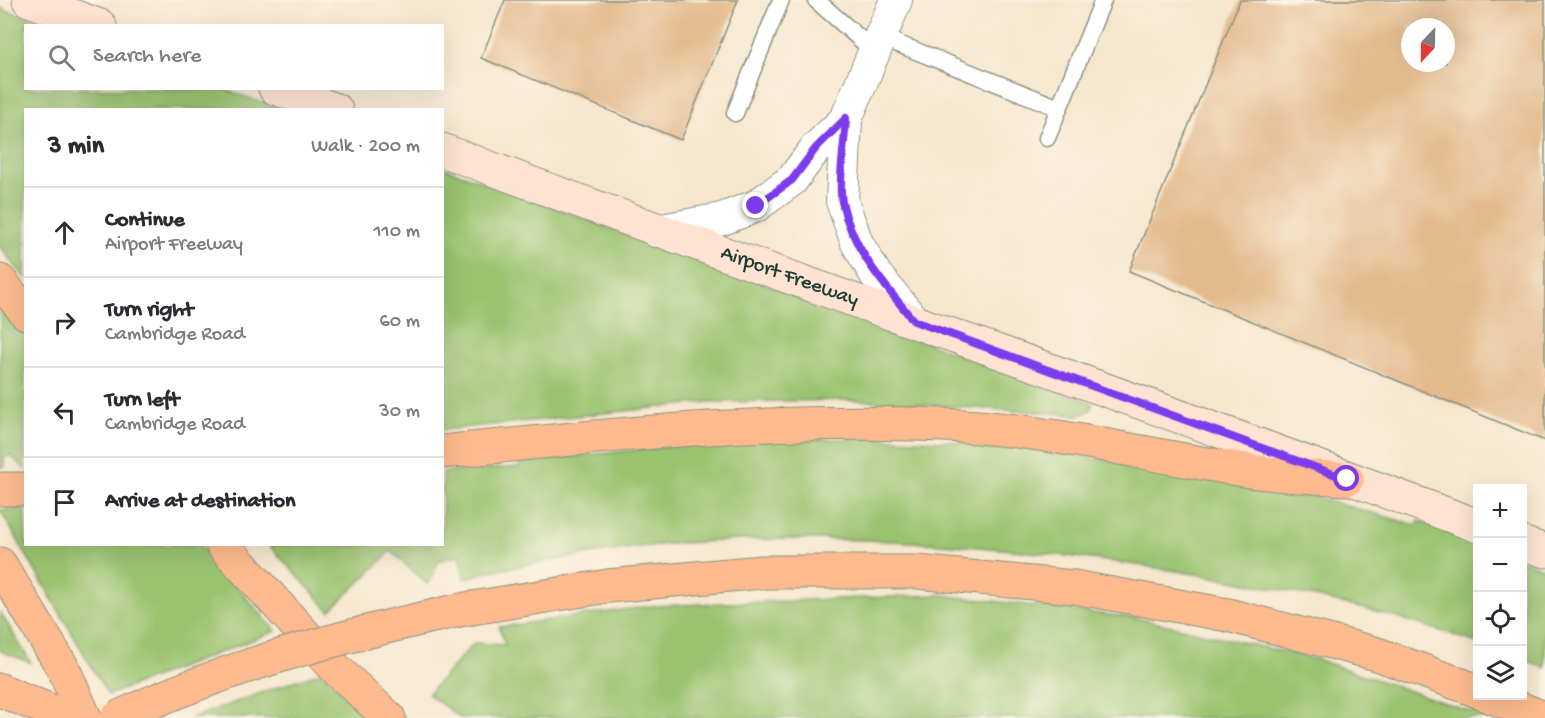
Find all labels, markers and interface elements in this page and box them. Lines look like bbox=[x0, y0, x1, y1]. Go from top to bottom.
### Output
north arrow bbox=[1401, 18, 1455, 72]
search box bbox=[24, 24, 444, 90]
icon: search bbox=[45, 41, 78, 74]
text: Search here bbox=[93, 44, 201, 70]
text: 3 min bbox=[48, 132, 104, 163]
text: Walk · 200 m bbox=[311, 136, 420, 159]
route end bbox=[742, 192, 768, 218]
text: Continue bbox=[105, 208, 185, 234]
icon: ahead bbox=[48, 216, 81, 249]
text: 110 m bbox=[374, 221, 420, 244]
text: Airport Freeway bbox=[105, 234, 243, 257]
street label: Airport Freeway bbox=[717, 241, 862, 313]
text: Turn right bbox=[105, 298, 193, 324]
icon: right bbox=[48, 306, 81, 339]
text: 60 m bbox=[380, 311, 420, 334]
text: Cambridge Road bbox=[105, 324, 245, 347]
text: Turn left bbox=[105, 388, 179, 414]
icon: left bbox=[48, 396, 81, 429]
text: 30 m bbox=[379, 401, 420, 424]
text: Cambridge Road bbox=[105, 414, 245, 437]
route start bbox=[1333, 465, 1359, 491]
map controls bbox=[1473, 484, 1527, 700]
button: + bbox=[1473, 484, 1527, 538]
icon: arrive bbox=[48, 486, 81, 519]
text: Arrive at destination bbox=[105, 489, 295, 515]
button: − bbox=[1473, 538, 1527, 592]
button: locate bbox=[1473, 592, 1527, 646]
button: layers bbox=[1473, 646, 1527, 700]

